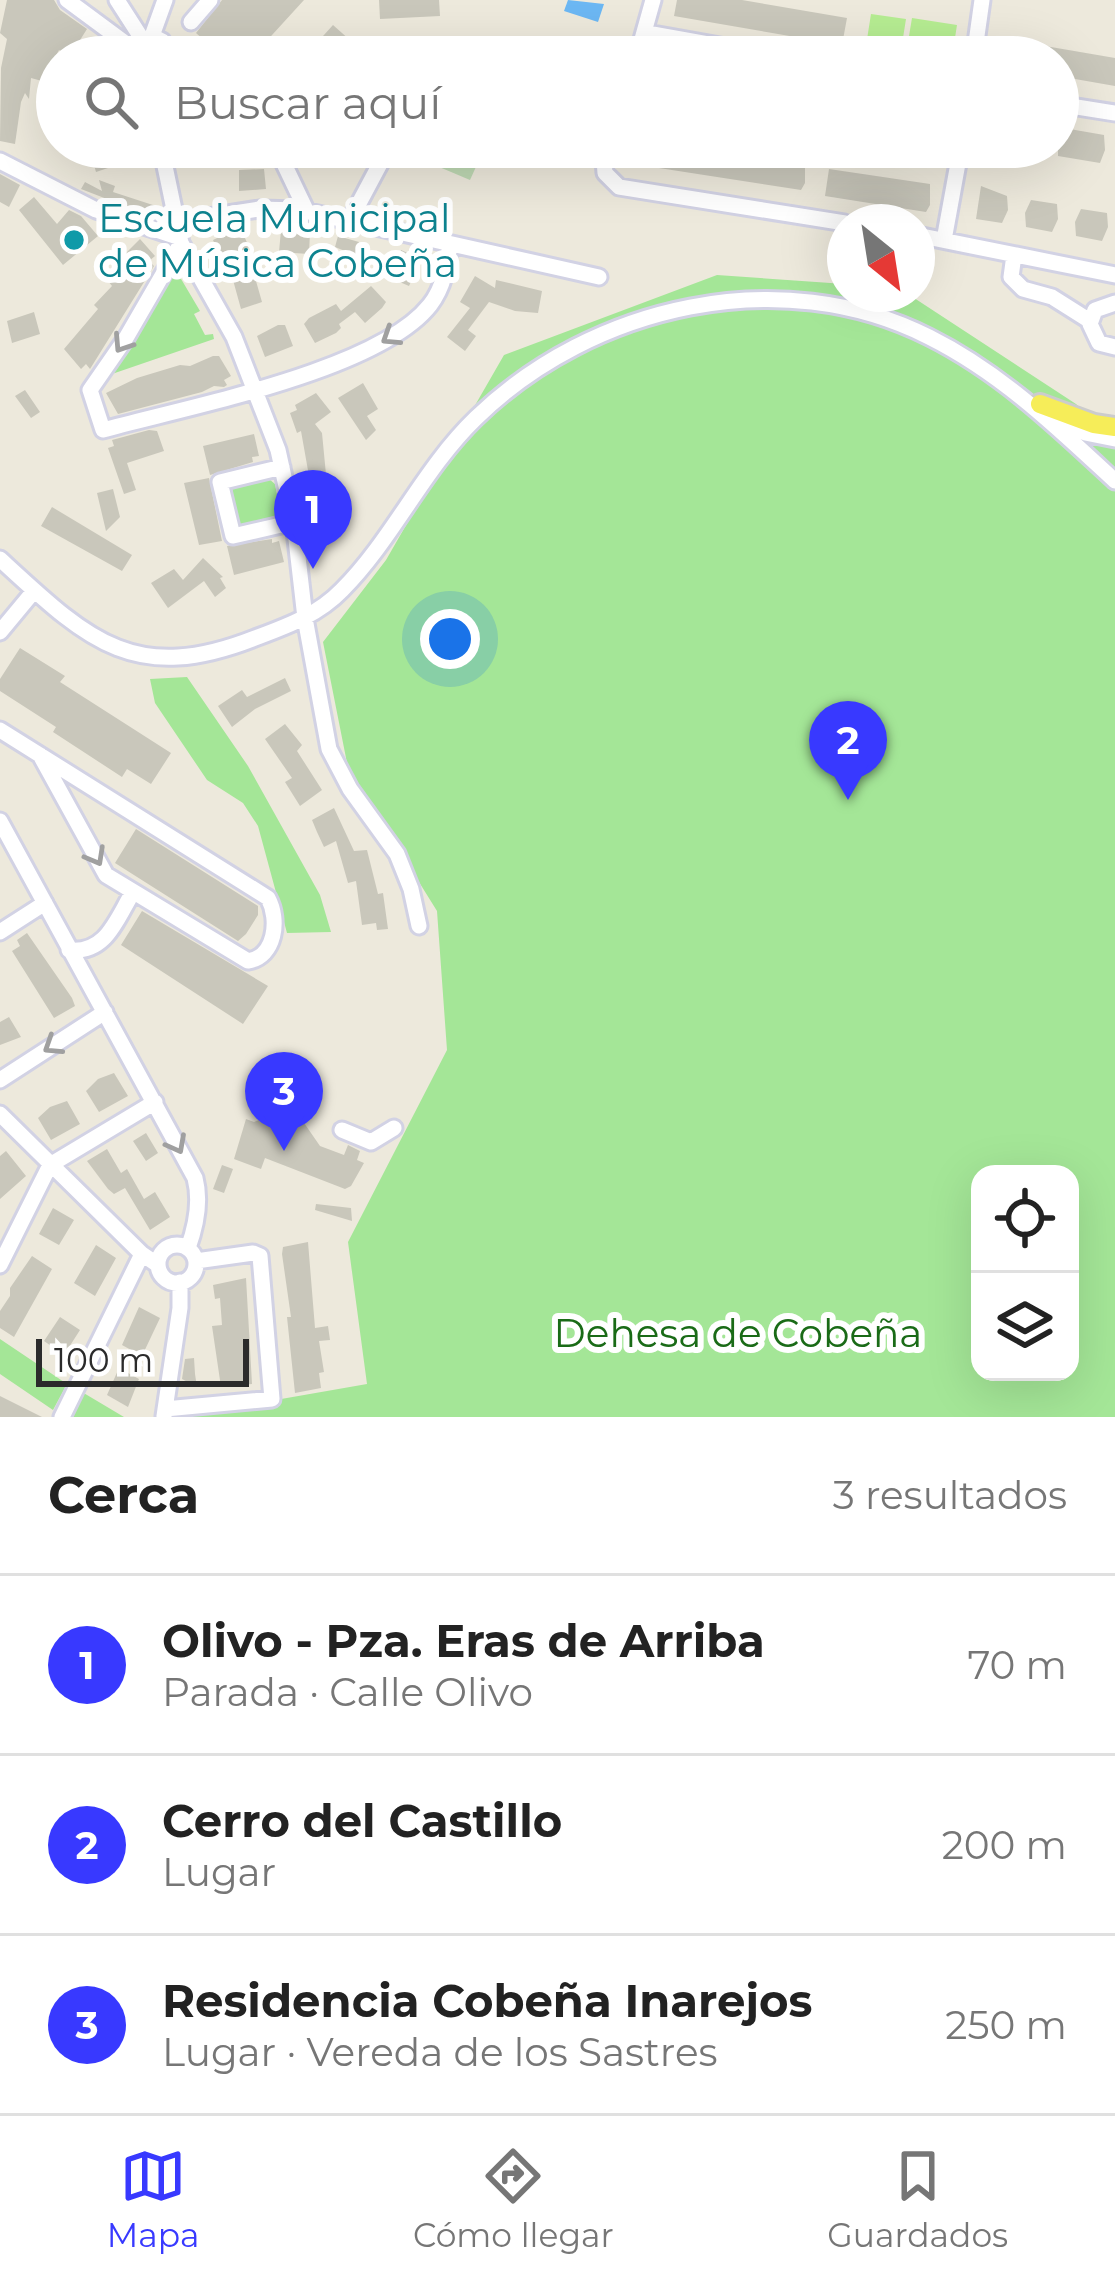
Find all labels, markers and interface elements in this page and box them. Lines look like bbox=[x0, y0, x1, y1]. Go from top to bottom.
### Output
search box bbox=[36, 36, 1079, 168]
icon: search bbox=[78, 69, 144, 135]
text: Buscar aquí bbox=[174, 75, 441, 130]
place label: Escuela Municipal de Música Cobeña bbox=[98, 194, 457, 287]
north arrow bbox=[827, 204, 935, 312]
marker: Escuela Municipal de Música Cobeña bbox=[61, 227, 87, 253]
one-way arrow bbox=[381, 323, 403, 346]
one-way arrow bbox=[114, 330, 136, 352]
pin: 1 bbox=[274, 470, 352, 569]
your location bbox=[420, 609, 480, 669]
pin: 2 bbox=[809, 701, 887, 800]
one-way arrow bbox=[82, 845, 105, 866]
one-way arrow bbox=[44, 1032, 66, 1054]
pin: 3 bbox=[245, 1052, 323, 1151]
one-way arrow bbox=[163, 1132, 186, 1154]
map controls bbox=[971, 1165, 1079, 1381]
button: locate bbox=[971, 1165, 1079, 1273]
button: layers bbox=[971, 1273, 1079, 1381]
park label: Dehesa de Cobeña bbox=[554, 1309, 922, 1357]
scale bar bbox=[36, 1333, 249, 1386]
text: 100 m bbox=[54, 1340, 153, 1380]
text: Cerca bbox=[48, 1464, 199, 1526]
text: 3 resultados bbox=[833, 1471, 1067, 1519]
text: Olivo - Pza. Eras de Arriba bbox=[162, 1613, 765, 1668]
text: 1 bbox=[79, 1641, 95, 1689]
text: 70 m bbox=[967, 1641, 1067, 1689]
text: Parada · Calle Olivo bbox=[162, 1668, 533, 1716]
text: Cerro del Castillo bbox=[162, 1793, 562, 1848]
text: 2 bbox=[75, 1821, 99, 1869]
text: 200 m bbox=[942, 1821, 1067, 1869]
text: Lugar bbox=[162, 1848, 276, 1896]
text: Residencia Cobeña Inarejos bbox=[162, 1973, 812, 2028]
text: 3 bbox=[75, 2001, 99, 2049]
text: 250 m bbox=[945, 2001, 1067, 2049]
text: Lugar · Vereda de los Sastres bbox=[162, 2028, 718, 2076]
tab: Mapa bbox=[107, 2143, 199, 2255]
tab: Cómo llegar bbox=[413, 2143, 614, 2255]
tab: Guardados bbox=[827, 2143, 1008, 2255]

